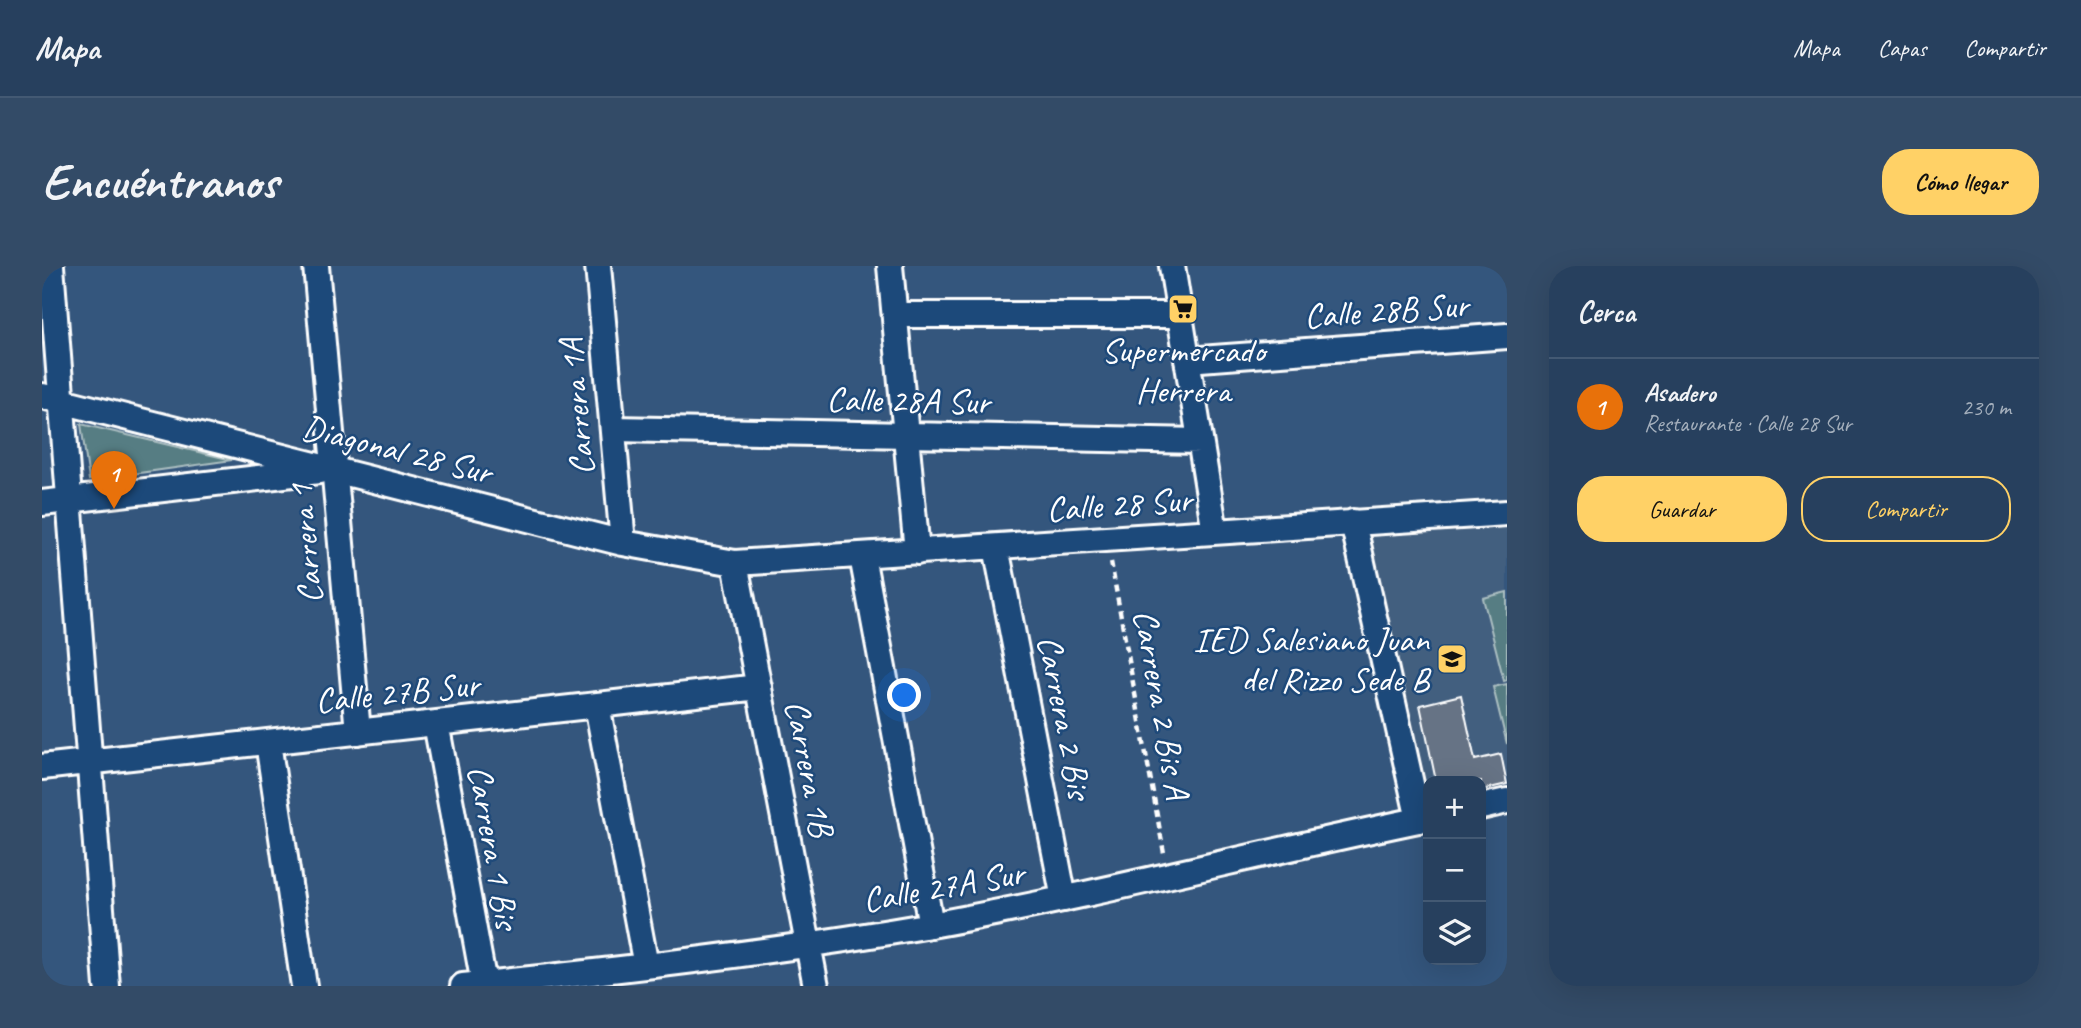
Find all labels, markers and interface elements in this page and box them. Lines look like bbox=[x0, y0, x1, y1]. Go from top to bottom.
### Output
text: Mapa bbox=[35, 27, 100, 69]
text: Mapa bbox=[1793, 33, 1840, 63]
text: Capas bbox=[1878, 33, 1926, 63]
text: Compartir bbox=[1964, 33, 2046, 63]
button: Cómo llegar bbox=[1882, 149, 2039, 215]
text: Encuéntranos bbox=[42, 151, 278, 213]
street label: Calle 28B Sur bbox=[1303, 282, 1473, 339]
supermarket icon: Supermercado Herrera bbox=[1166, 292, 1200, 326]
text: Cerca bbox=[1577, 293, 1635, 331]
place label: Supermercado Herrera bbox=[1101, 328, 1269, 413]
street label: Carrera 1A bbox=[548, 335, 605, 477]
text: Asadero bbox=[1644, 376, 1716, 409]
street label: Calle 28A Sur bbox=[826, 377, 993, 424]
text: 1 bbox=[1595, 393, 1605, 422]
text: 230 m bbox=[1962, 393, 2011, 422]
street label: Diagonal 28 Sur bbox=[298, 404, 499, 496]
text: Restaurante · Calle 28 Sur bbox=[1644, 409, 1851, 438]
pin: 1 bbox=[91, 451, 137, 509]
button: Guardar bbox=[1577, 476, 1787, 542]
button: Compartir bbox=[1801, 476, 2011, 542]
street label: Calle 28 Sur bbox=[1045, 477, 1196, 532]
street label: Carrera 1 bbox=[278, 480, 333, 605]
street label: Carrera 2 Bis A bbox=[1123, 606, 1201, 803]
place label: IED Salesiano Juan del Rizzo Sede B bbox=[1193, 617, 1432, 702]
street label: Carrera 2 Bis bbox=[1027, 632, 1103, 805]
school or university icon: IED Salesiano Juan del Rizzo Sede B bbox=[1435, 642, 1469, 676]
street label: Calle 27B Sur bbox=[313, 661, 484, 723]
your location bbox=[887, 678, 921, 712]
street label: Carrera 1B bbox=[774, 696, 845, 843]
street label: Carrera 1 Bis bbox=[457, 762, 531, 935]
map controls bbox=[1423, 776, 1486, 965]
button: + bbox=[1423, 776, 1486, 839]
button: − bbox=[1423, 839, 1486, 902]
street label: Calle 27A Sur bbox=[859, 850, 1031, 923]
button: layers bbox=[1423, 902, 1486, 965]

